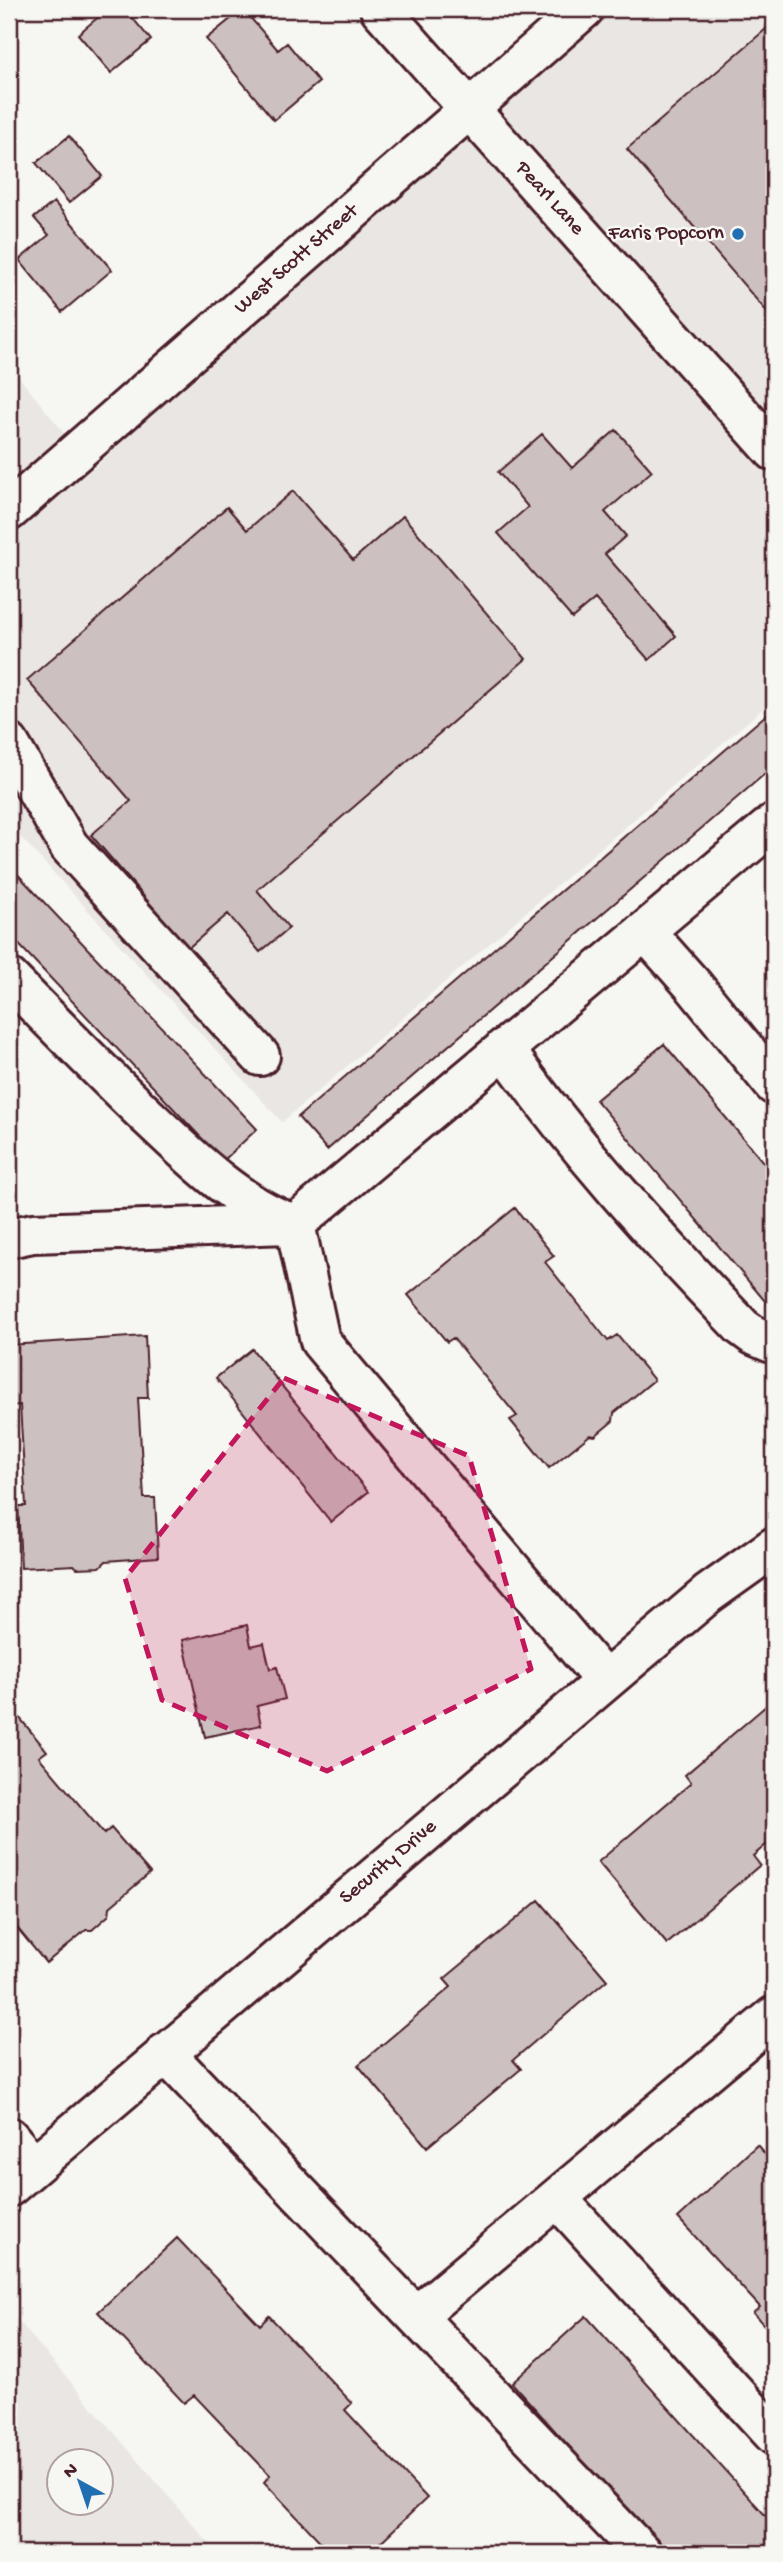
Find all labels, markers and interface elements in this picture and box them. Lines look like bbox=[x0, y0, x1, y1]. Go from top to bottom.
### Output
street label: Pearl Lane bbox=[509, 156, 590, 242]
street label: West Scott Street bbox=[230, 198, 366, 321]
place label: Faris Popcorn bbox=[608, 222, 724, 247]
marker: Faris Popcorn bbox=[730, 226, 746, 242]
street label: Security Drive bbox=[335, 1814, 444, 1911]
north arrow bbox=[46, 2446, 116, 2516]
text: N bbox=[59, 2459, 83, 2484]

